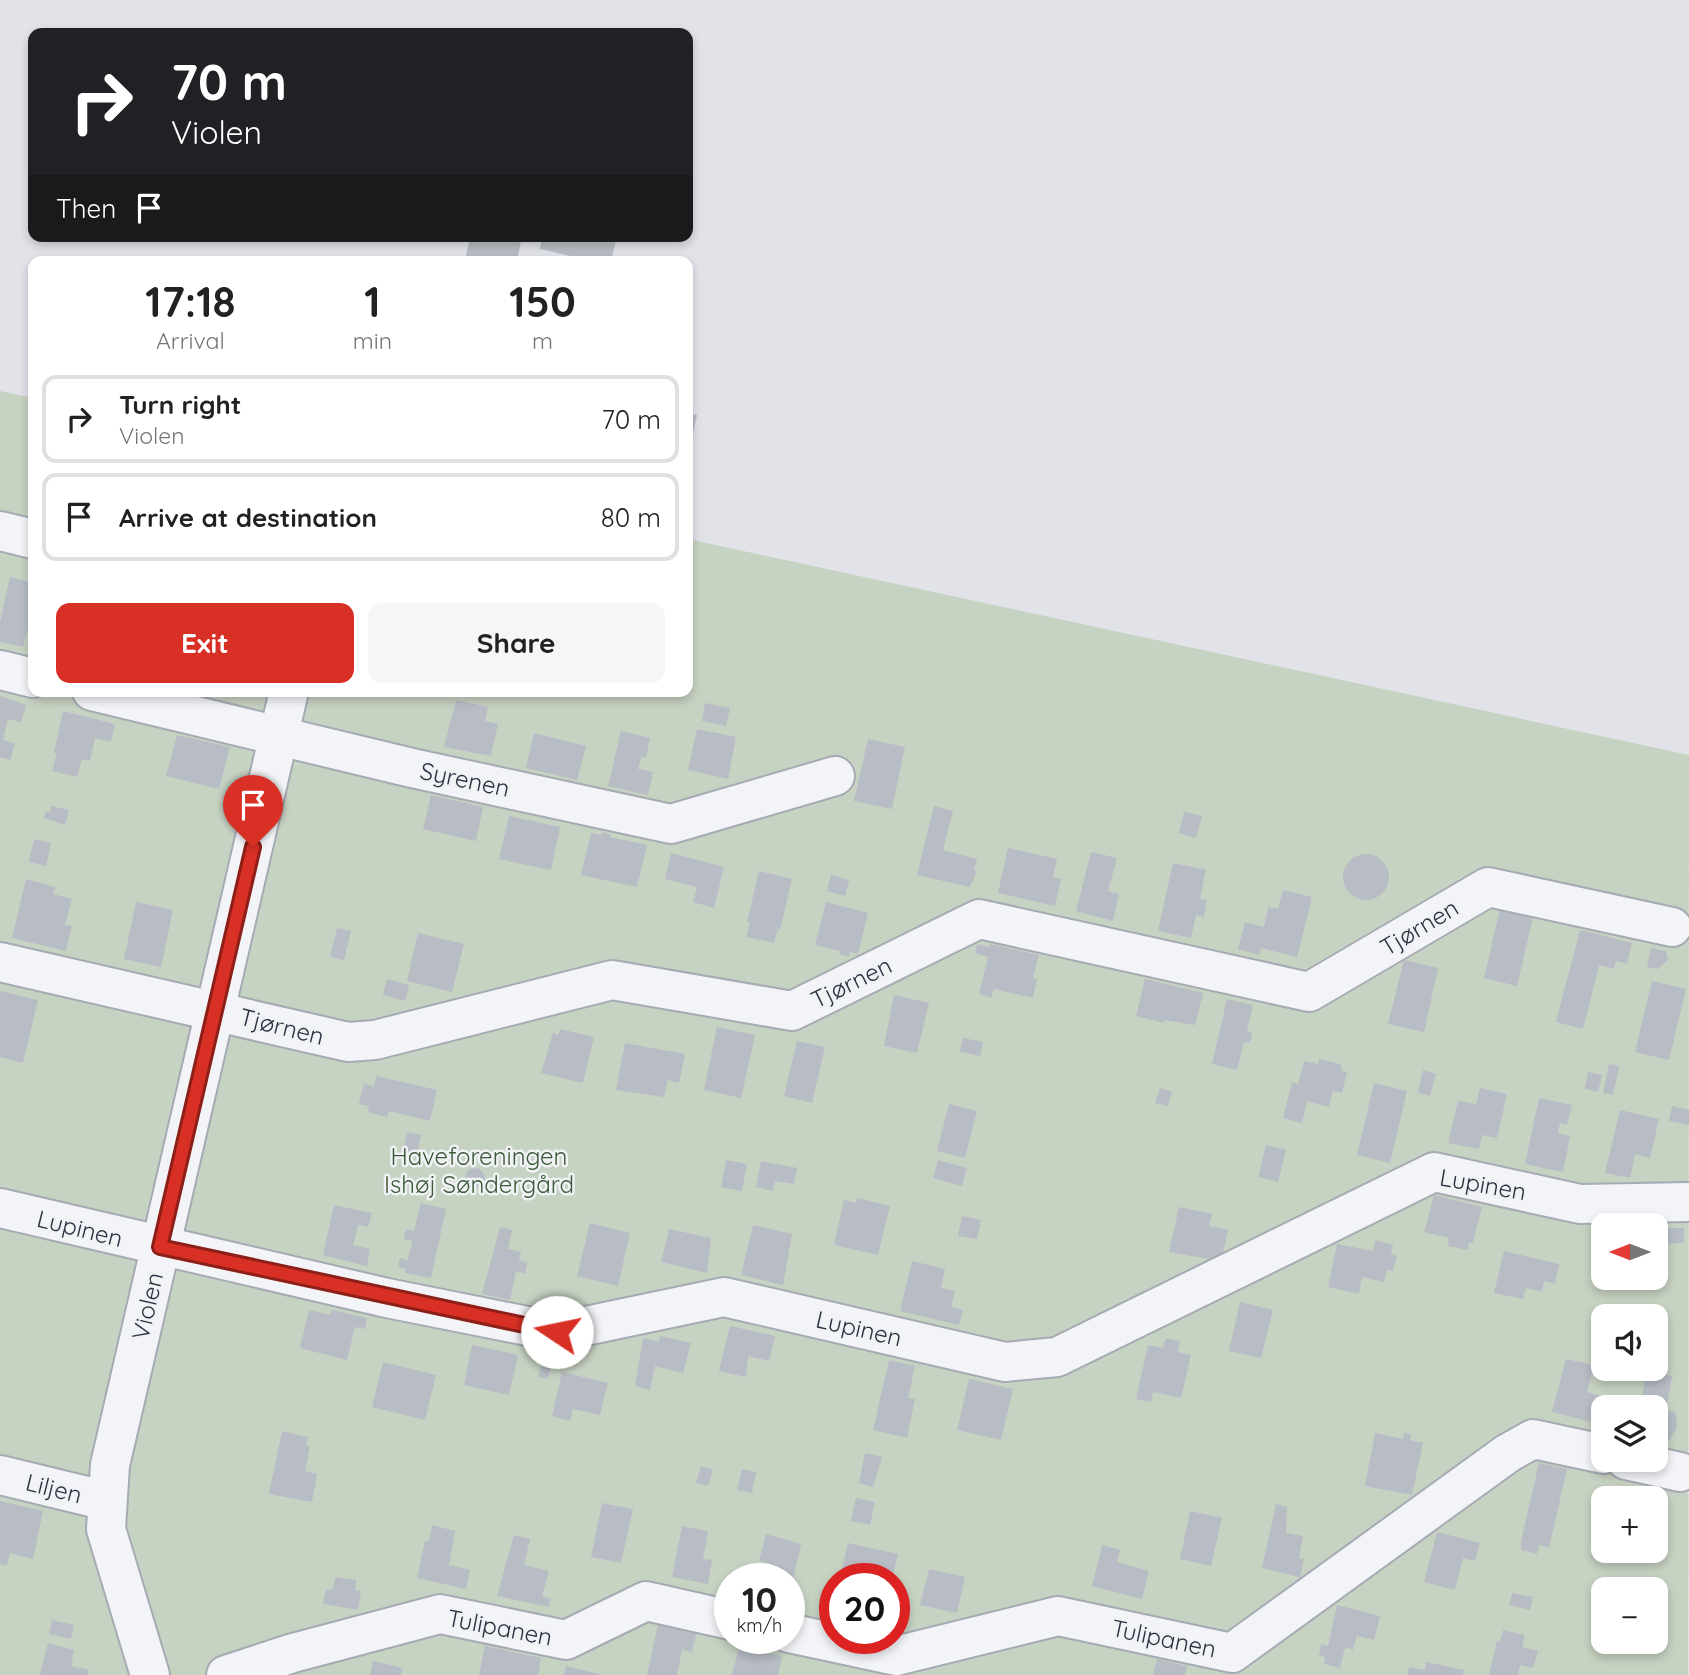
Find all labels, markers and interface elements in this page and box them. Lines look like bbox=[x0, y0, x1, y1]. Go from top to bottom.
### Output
text: 70 m bbox=[171, 51, 287, 112]
icon: right bbox=[56, 56, 147, 147]
text: Violen bbox=[171, 112, 262, 152]
icon: arrive bbox=[130, 189, 168, 227]
text: Then bbox=[56, 192, 116, 225]
text: 17:18 bbox=[145, 275, 236, 328]
text: 1 bbox=[364, 275, 381, 328]
text: 150 bbox=[509, 275, 576, 328]
text: Arrival bbox=[156, 326, 225, 355]
text: min bbox=[353, 326, 392, 355]
text: m bbox=[532, 326, 553, 355]
text: Turn right bbox=[119, 388, 241, 421]
icon: right bbox=[60, 400, 98, 438]
text: 70 m bbox=[601, 403, 661, 436]
text: Violen bbox=[119, 421, 184, 450]
icon: arrive bbox=[60, 498, 98, 536]
text: Arrive at destination bbox=[119, 501, 377, 534]
text: 80 m bbox=[601, 501, 661, 534]
button: Exit bbox=[56, 603, 354, 683]
button: Share bbox=[368, 603, 665, 683]
street label: Syrenen bbox=[418, 755, 512, 803]
pin bbox=[223, 775, 283, 847]
icon: arrive bbox=[234, 786, 272, 824]
street label: Tjørnen bbox=[1374, 892, 1464, 962]
street label: Tjørnen bbox=[806, 950, 896, 1014]
street label: Tjørnen bbox=[237, 1001, 327, 1051]
park label: Haveforeningen Ishøj Søndergård bbox=[384, 1141, 574, 1199]
street label: Lupinen bbox=[1437, 1162, 1529, 1206]
street label: Lupinen bbox=[34, 1203, 126, 1253]
north arrow bbox=[1591, 1213, 1668, 1290]
map controls bbox=[1591, 1213, 1668, 1654]
street label: Violen bbox=[125, 1269, 169, 1343]
position arrow bbox=[520, 1295, 594, 1369]
street label: Lupinen bbox=[813, 1304, 905, 1352]
button: sound bbox=[1591, 1304, 1668, 1381]
button: layers bbox=[1591, 1395, 1668, 1472]
street label: Liljen bbox=[23, 1467, 85, 1509]
button: + bbox=[1591, 1486, 1668, 1563]
speed limit sign: 20 bbox=[819, 1563, 910, 1654]
text: 10 bbox=[742, 1577, 777, 1621]
button: − bbox=[1591, 1577, 1668, 1654]
street label: Tulipanen bbox=[445, 1602, 555, 1652]
street label: Tulipanen bbox=[1109, 1612, 1219, 1664]
text: km/h bbox=[737, 1614, 782, 1637]

